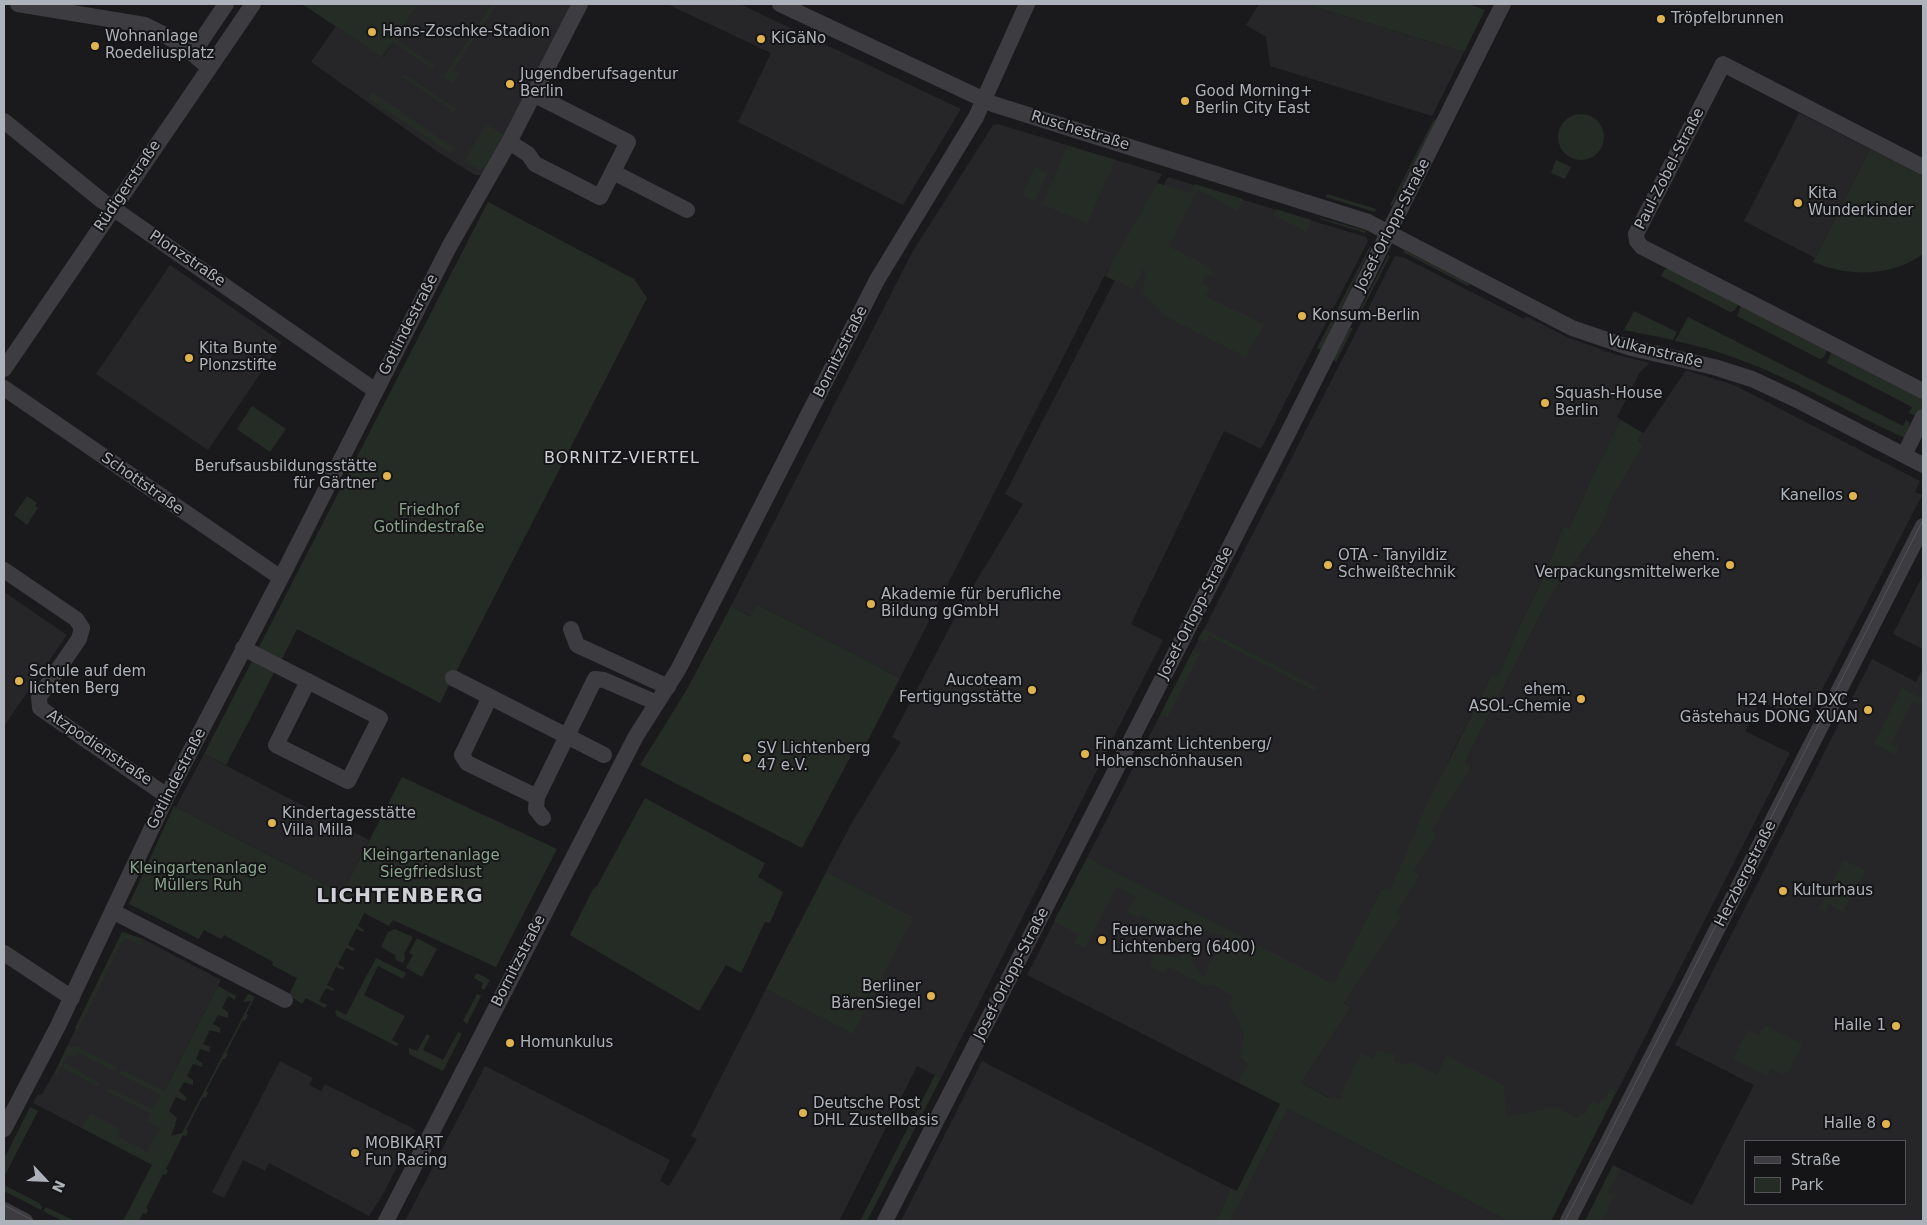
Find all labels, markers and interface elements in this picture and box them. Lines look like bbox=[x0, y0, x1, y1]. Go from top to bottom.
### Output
place label: Tröpfelbrunnen bbox=[1671, 10, 1784, 28]
marker: Tröpfelbrunnen bbox=[1655, 13, 1667, 25]
place label: Hans-Zoschke-Stadion bbox=[382, 23, 550, 41]
marker: Hans-Zoschke-Stadion bbox=[366, 26, 378, 38]
place label: Wohnanlage Roedeliusplatz bbox=[105, 28, 214, 63]
place label: KiGäNo bbox=[771, 30, 826, 48]
marker: KiGäNo bbox=[755, 33, 767, 45]
marker: Wohnanlage Roedeliusplatz bbox=[89, 40, 101, 52]
place label: Jugendberufsagentur Berlin bbox=[520, 66, 678, 101]
marker: Jugendberufsagentur Berlin bbox=[504, 78, 516, 90]
place label: Good Morning+ Berlin City East bbox=[1195, 83, 1313, 118]
marker: Good Morning+ Berlin City East bbox=[1179, 95, 1191, 107]
street label: Paul-Zobel-Straße bbox=[1632, 105, 1708, 233]
street label: Ruschestraße bbox=[1029, 108, 1131, 154]
street label: Rüdigerstraße bbox=[91, 137, 165, 235]
street label: Josef-Orlopp-Straße bbox=[1352, 156, 1434, 294]
place label: Kita Wunderkinder bbox=[1808, 185, 1914, 220]
marker: Kita Wunderkinder bbox=[1792, 197, 1804, 209]
street label: Plonzstraße bbox=[146, 227, 228, 291]
street label: Gotlindestraße bbox=[376, 271, 442, 379]
street label: Bornitzstraße bbox=[810, 303, 872, 401]
place label: Konsum-Berlin bbox=[1312, 307, 1420, 325]
marker: Konsum-Berlin bbox=[1296, 310, 1308, 322]
street label: Vulkanstraße bbox=[1605, 331, 1705, 373]
place label: Kita Bunte Plonzstifte bbox=[199, 340, 277, 375]
marker: Kita Bunte Plonzstifte bbox=[183, 352, 195, 364]
place label: Squash-House Berlin bbox=[1555, 385, 1662, 420]
marker: Squash-House Berlin bbox=[1539, 397, 1551, 409]
street label: Schottstraße bbox=[98, 449, 186, 519]
district label: BORNITZ-VIERTEL bbox=[542, 449, 702, 469]
place label: Berufsausbildungsstätte für Gärtner bbox=[195, 458, 377, 493]
marker: Berufsausbildungsstätte für Gärtner bbox=[381, 470, 393, 482]
place label: Kanellos bbox=[1780, 487, 1843, 505]
marker: Kanellos bbox=[1847, 490, 1859, 502]
park label: Friedhof Gotlindestraße bbox=[373, 502, 485, 537]
street label: Josef-Orlopp-Straße bbox=[1155, 544, 1237, 682]
place label: OTA - Tanyildiz Schweißtechnik bbox=[1338, 547, 1456, 582]
place label: ehem. Verpackungsmittelwerke bbox=[1535, 547, 1720, 582]
marker: OTA - Tanyildiz Schweißtechnik bbox=[1322, 559, 1334, 571]
marker: ehem. Verpackungsmittelwerke bbox=[1724, 559, 1736, 571]
place label: Akademie für berufliche Bildung gGmbH bbox=[881, 586, 1061, 621]
marker: Akademie für berufliche Bildung gGmbH bbox=[865, 598, 877, 610]
place label: Schule auf dem lichten Berg bbox=[29, 663, 146, 698]
place label: Aucoteam Fertigungsstätte bbox=[899, 672, 1022, 707]
marker: Schule auf dem lichten Berg bbox=[13, 675, 25, 687]
place label: ehem. ASOL-Chemie bbox=[1469, 681, 1571, 716]
marker: Aucoteam Fertigungsstätte bbox=[1026, 684, 1038, 696]
place label: H24 Hotel DXC - Gästehaus DONG XUAN bbox=[1680, 692, 1858, 727]
marker: ehem. ASOL-Chemie bbox=[1575, 693, 1587, 705]
marker: H24 Hotel DXC - Gästehaus DONG XUAN bbox=[1862, 704, 1874, 716]
street label: Atzpodienstraße bbox=[43, 706, 155, 790]
street label: Gotlindestraße bbox=[144, 725, 210, 833]
place label: Finanzamt Lichtenberg/ Hohenschönhausen bbox=[1095, 736, 1271, 771]
place label: SV Lichtenberg 47 e.V. bbox=[757, 740, 871, 775]
marker: Finanzamt Lichtenberg/ Hohenschönhausen bbox=[1079, 748, 1091, 760]
marker: SV Lichtenberg 47 e.V. bbox=[741, 752, 753, 764]
place label: Kindertagesstätte Villa Milla bbox=[282, 805, 416, 840]
marker: Kindertagesstätte Villa Milla bbox=[266, 817, 278, 829]
street label: Herzbergstraße bbox=[1712, 818, 1780, 930]
park label: Kleingartenanlage Siegfriedslust bbox=[362, 847, 500, 882]
park label: Kleingartenanlage Müllers Ruh bbox=[129, 860, 267, 895]
place label: Kulturhaus bbox=[1793, 882, 1873, 900]
district label: LICHTENBERG bbox=[315, 885, 485, 909]
marker: Kulturhaus bbox=[1777, 885, 1789, 897]
street label: Josef-Orlopp-Straße bbox=[971, 905, 1053, 1043]
street label: Bornitzstraße bbox=[488, 912, 550, 1010]
place label: Feuerwache Lichtenberg (6400) bbox=[1112, 922, 1256, 957]
marker: Feuerwache Lichtenberg (6400) bbox=[1096, 934, 1108, 946]
place label: Berliner BärenSiegel bbox=[831, 978, 921, 1013]
marker: Berliner BärenSiegel bbox=[925, 990, 937, 1002]
place label: Halle 1 bbox=[1834, 1017, 1886, 1035]
marker: Halle 1 bbox=[1890, 1020, 1902, 1032]
place label: Homunkulus bbox=[520, 1034, 613, 1052]
marker: Homunkulus bbox=[504, 1037, 516, 1049]
place label: Deutsche Post DHL Zustellbasis bbox=[813, 1095, 939, 1130]
marker: Deutsche Post DHL Zustellbasis bbox=[797, 1107, 809, 1119]
place label: Halle 8 bbox=[1824, 1115, 1876, 1133]
marker: Halle 8 bbox=[1880, 1118, 1892, 1130]
place label: MOBIKART Fun Racing bbox=[365, 1135, 447, 1170]
legend bbox=[1744, 1140, 1907, 1205]
marker: MOBIKART Fun Racing bbox=[349, 1147, 361, 1159]
text: Straße bbox=[1791, 1151, 1840, 1169]
north arrow bbox=[20, 1155, 70, 1205]
text: Park bbox=[1791, 1176, 1823, 1194]
text: N bbox=[49, 1178, 68, 1195]

